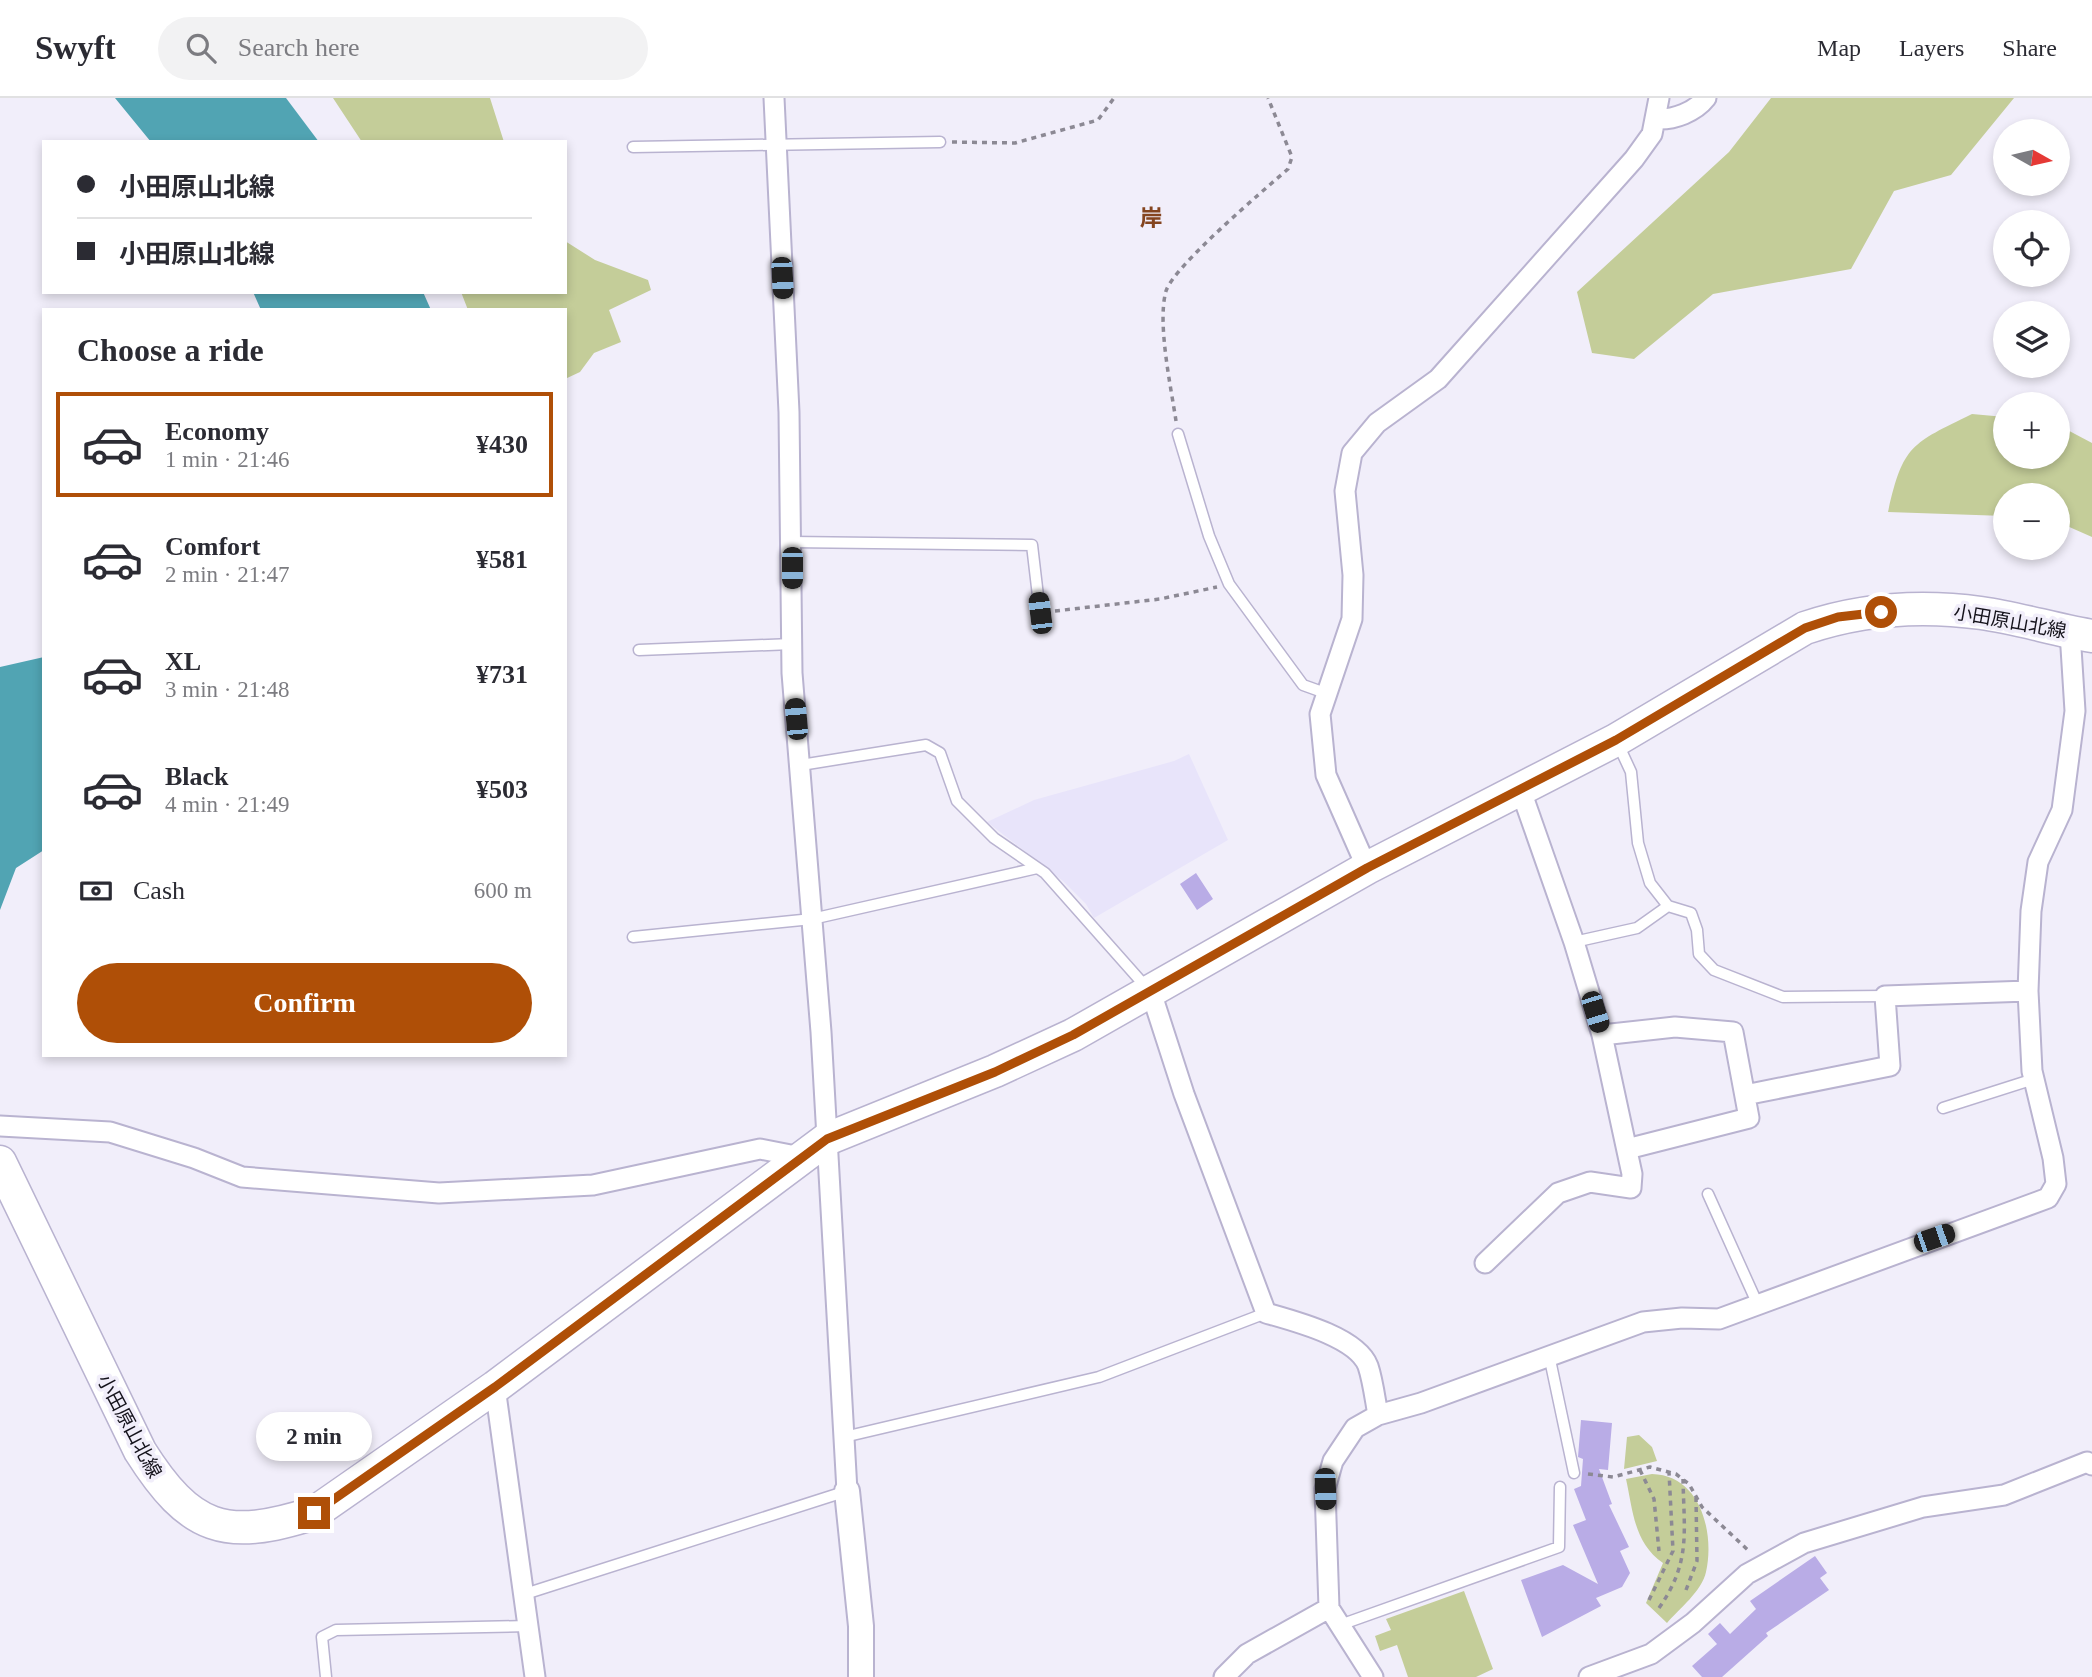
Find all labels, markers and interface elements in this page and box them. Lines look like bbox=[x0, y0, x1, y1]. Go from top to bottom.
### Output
search box bbox=[158, 17, 648, 80]
icon: search bbox=[182, 29, 220, 67]
text: Swyft bbox=[35, 30, 116, 66]
text: Search here bbox=[238, 33, 360, 62]
text: Map bbox=[1817, 35, 1861, 61]
text: Layers bbox=[1899, 35, 1964, 61]
text: Share bbox=[2002, 35, 2057, 61]
north arrow bbox=[1993, 119, 2070, 196]
map controls bbox=[1993, 119, 2070, 560]
text: 小田原山北線 bbox=[119, 173, 275, 202]
district label: 岸 bbox=[1140, 206, 1163, 231]
button: locate bbox=[1993, 210, 2070, 287]
text: 小田原山北線 bbox=[119, 240, 275, 269]
car bbox=[771, 256, 794, 300]
button: layers bbox=[1993, 301, 2070, 378]
text: Choose a ride bbox=[77, 332, 264, 368]
button: + bbox=[1993, 392, 2070, 469]
icon: car bbox=[81, 413, 144, 476]
text: Economy bbox=[165, 417, 269, 446]
text: ¥430 bbox=[476, 430, 528, 459]
text: 1 min · 21:46 bbox=[165, 447, 290, 472]
button: − bbox=[1993, 483, 2070, 560]
icon: car bbox=[81, 528, 144, 591]
text: Comfort bbox=[165, 532, 260, 561]
text: ¥581 bbox=[476, 545, 528, 574]
car bbox=[782, 547, 803, 589]
text: 2 min · 21:47 bbox=[165, 562, 290, 587]
car bbox=[1028, 591, 1053, 635]
route start bbox=[1865, 596, 1897, 628]
street label: 小田原山北線 bbox=[1952, 601, 2068, 642]
icon: car bbox=[81, 643, 144, 706]
text: XL bbox=[165, 647, 201, 676]
text: ¥731 bbox=[476, 660, 528, 689]
text: 3 min · 21:48 bbox=[165, 677, 290, 702]
car bbox=[784, 697, 809, 741]
icon: car bbox=[81, 758, 144, 821]
text: Black bbox=[165, 762, 229, 791]
text: ¥503 bbox=[476, 775, 528, 804]
text: 4 min · 21:49 bbox=[165, 792, 290, 817]
icon: cash bbox=[77, 872, 115, 910]
text: Cash bbox=[133, 876, 185, 905]
text: 600 m bbox=[474, 878, 532, 903]
button: Confirm bbox=[77, 963, 532, 1043]
car bbox=[1579, 989, 1612, 1035]
car bbox=[1911, 1221, 1958, 1255]
street label: 小田原山北線 bbox=[94, 1371, 166, 1481]
callout: 2 min bbox=[256, 1412, 372, 1460]
text: 2 min bbox=[286, 1424, 342, 1449]
car bbox=[1314, 1468, 1337, 1510]
route end bbox=[298, 1497, 330, 1529]

